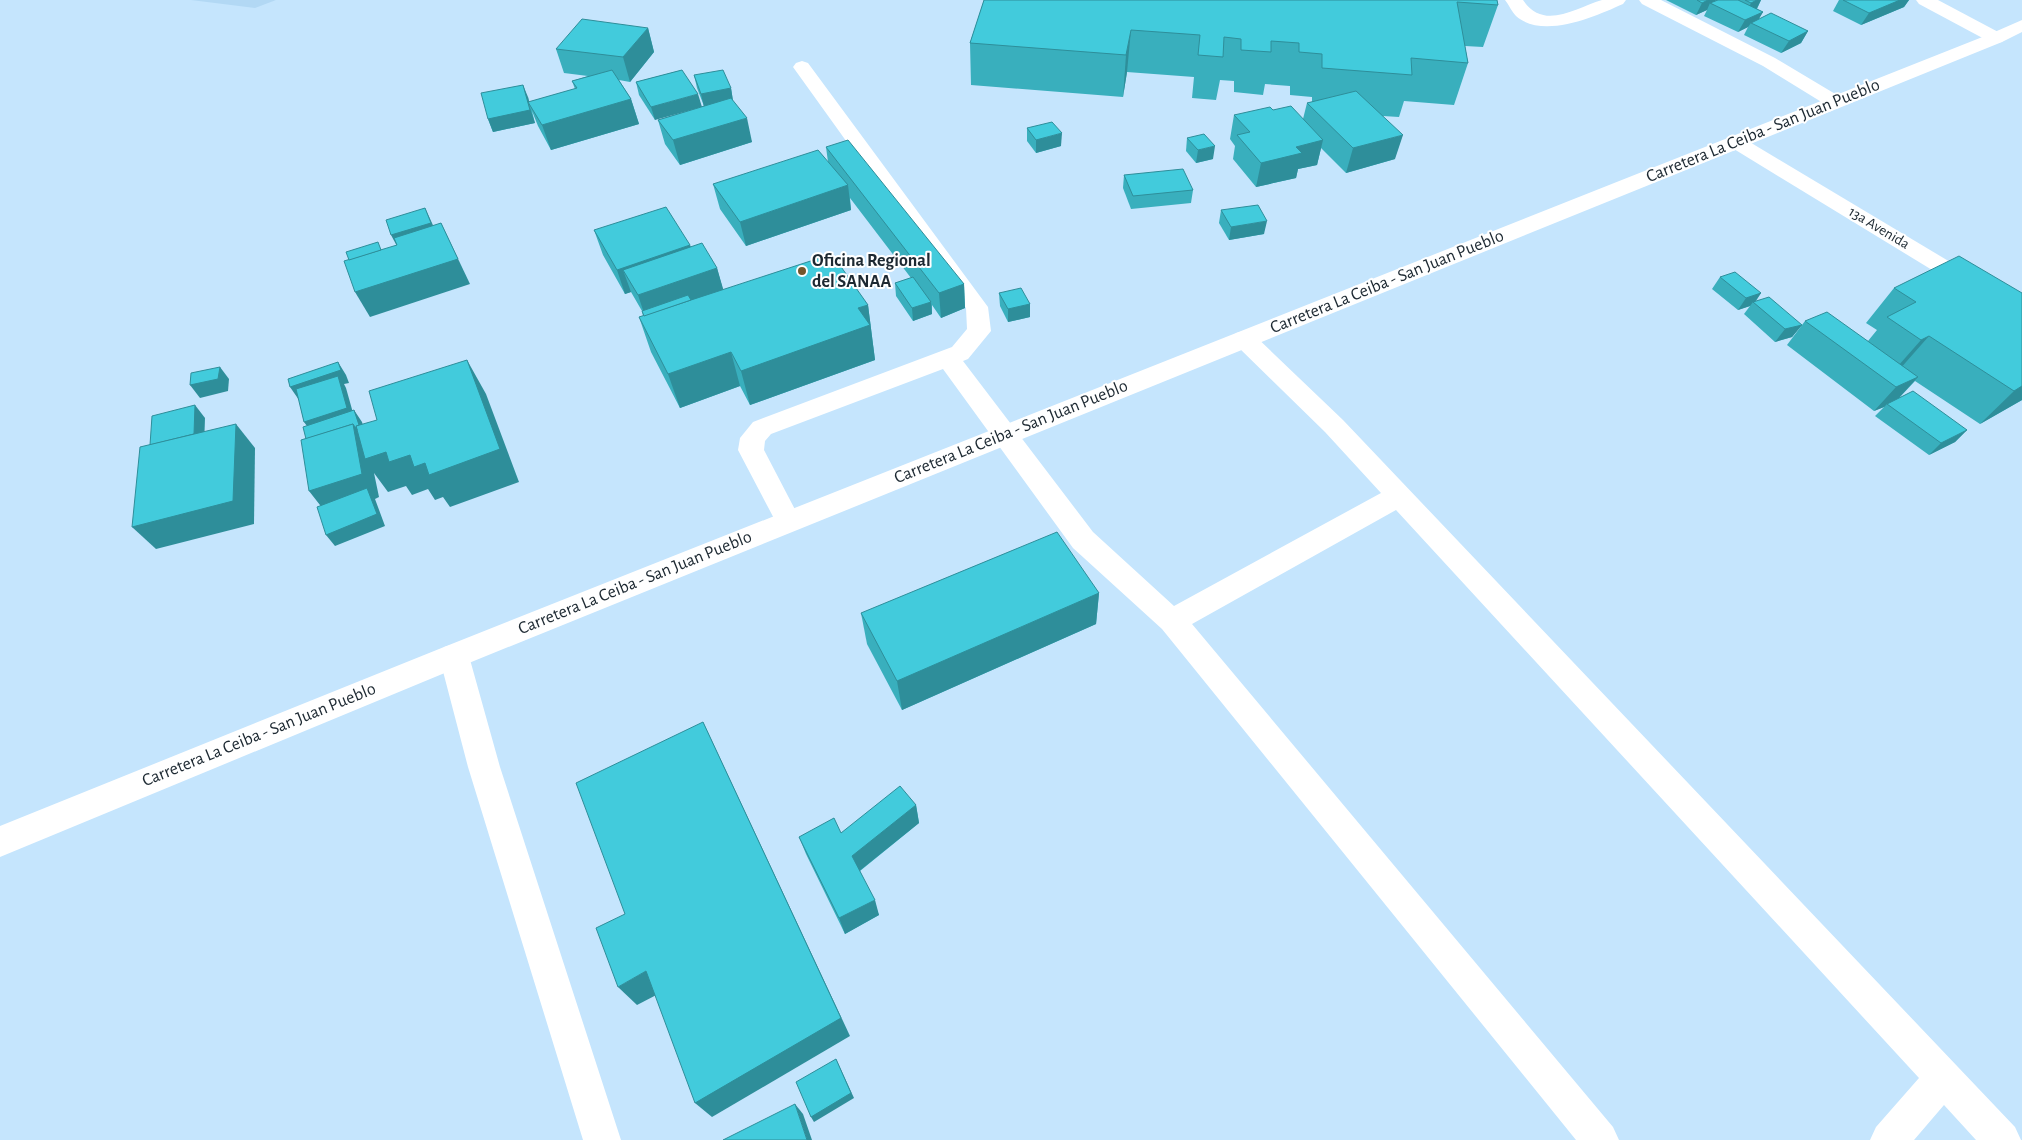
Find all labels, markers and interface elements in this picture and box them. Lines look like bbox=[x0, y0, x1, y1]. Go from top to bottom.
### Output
street label: Carretera La Ceiba - San Juan Pueblo bbox=[1644, 76, 1883, 186]
street label: 13a Avenida bbox=[1846, 204, 1912, 252]
street label: Carretera La Ceiba - San Juan Pueblo bbox=[1268, 227, 1507, 337]
place label: Oficina Regional del SANAA bbox=[812, 252, 931, 291]
marker: Oficina Regional del SANAA bbox=[796, 265, 808, 277]
street label: Carretera La Ceiba - San Juan Pueblo bbox=[892, 377, 1131, 487]
street label: Carretera La Ceiba - San Juan Pueblo bbox=[516, 528, 755, 638]
street label: Carretera La Ceiba - San Juan Pueblo bbox=[140, 680, 379, 790]

